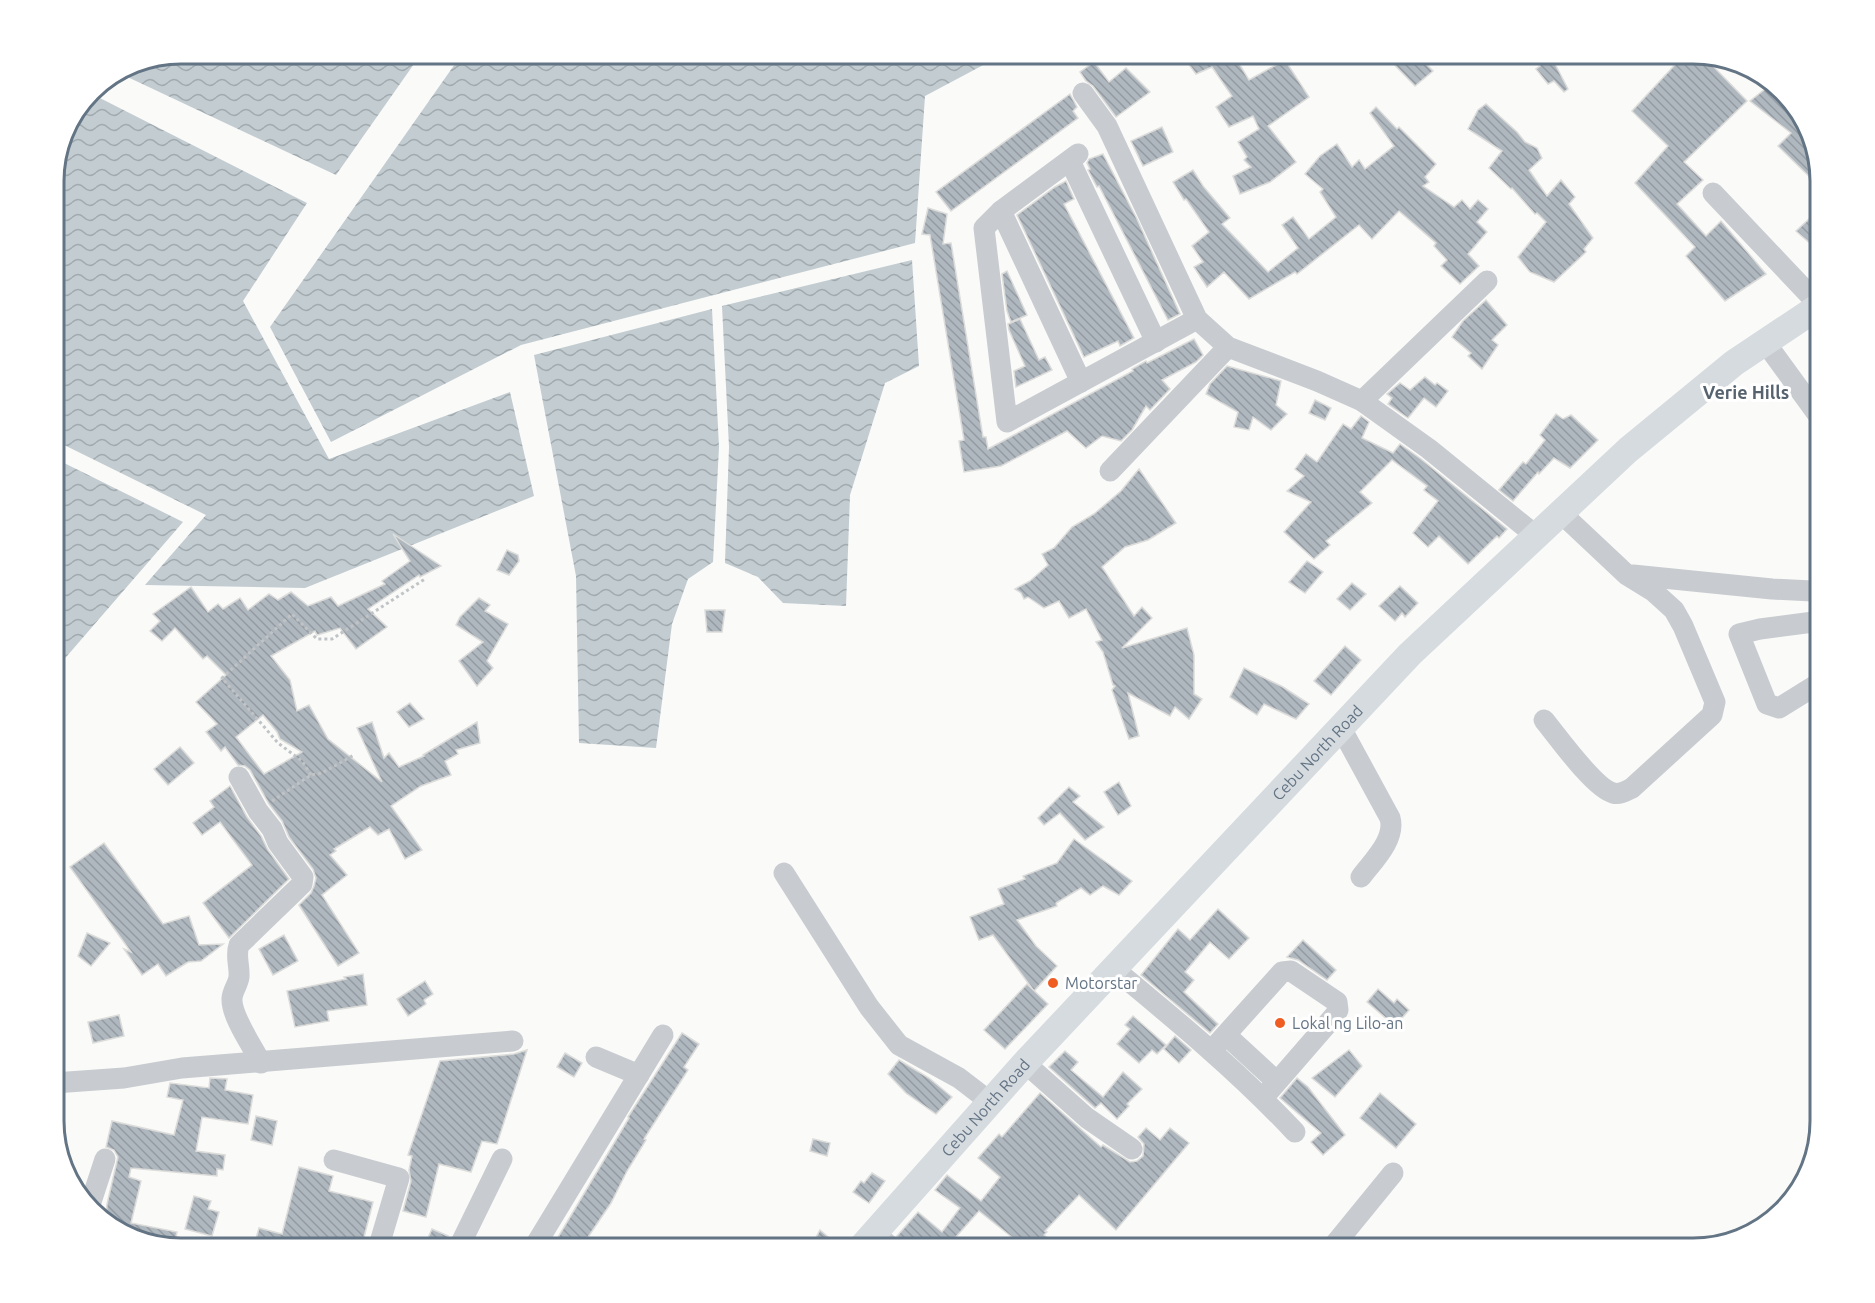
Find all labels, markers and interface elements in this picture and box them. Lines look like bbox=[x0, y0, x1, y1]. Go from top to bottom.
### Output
district label: Verie Hills bbox=[1703, 382, 1789, 402]
street label: Cebu North Road bbox=[1268, 701, 1366, 804]
place label: Motorstar bbox=[1065, 974, 1137, 992]
marker: Motorstar bbox=[1046, 976, 1060, 990]
place label: Lokal ng Lilo-an bbox=[1292, 1014, 1403, 1032]
marker: Lokal ng Lilo-an bbox=[1273, 1016, 1287, 1030]
street label: Cebu North Road bbox=[938, 1055, 1033, 1160]

